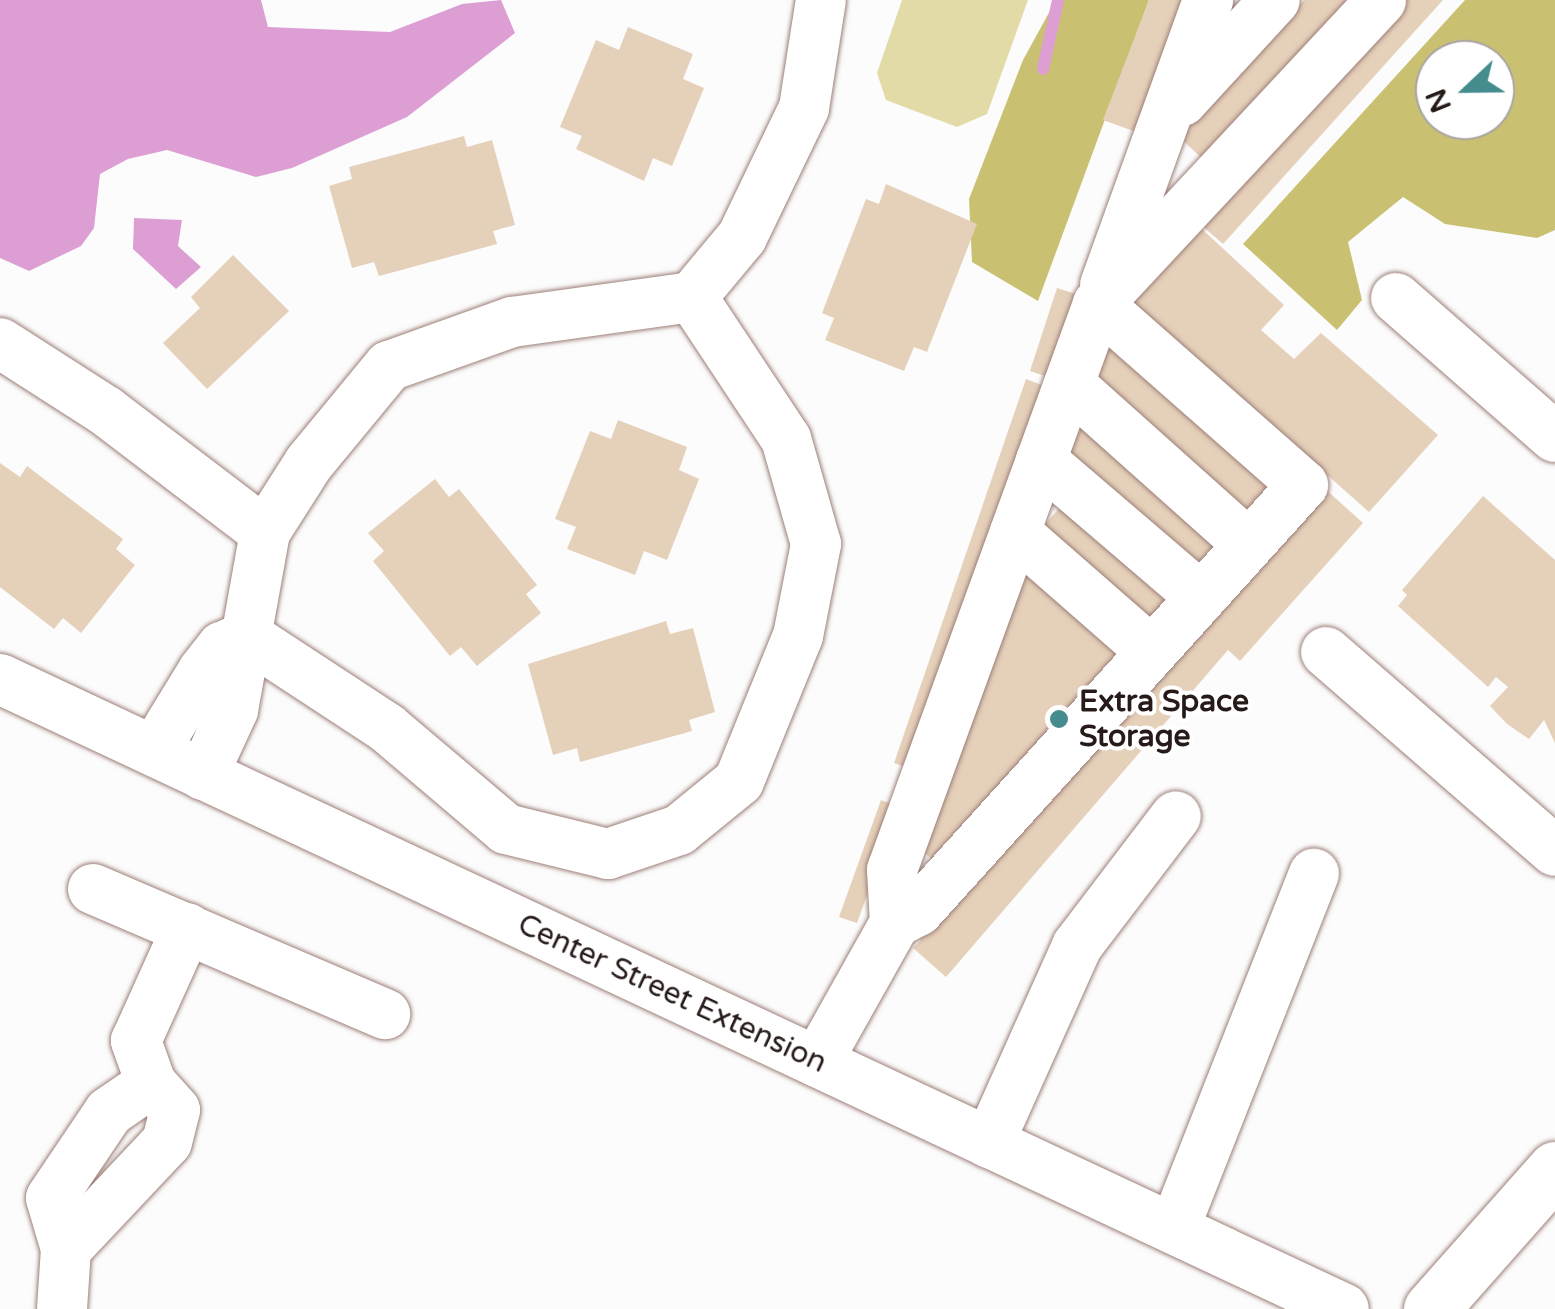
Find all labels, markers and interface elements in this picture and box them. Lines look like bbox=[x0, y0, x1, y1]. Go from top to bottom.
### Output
north arrow bbox=[1415, 40, 1515, 140]
text: N bbox=[1419, 84, 1459, 117]
place label: Extra Space Storage bbox=[1079, 684, 1249, 754]
marker: Extra Space Storage bbox=[1048, 708, 1070, 730]
street label: Center Street Extension bbox=[512, 907, 832, 1081]

